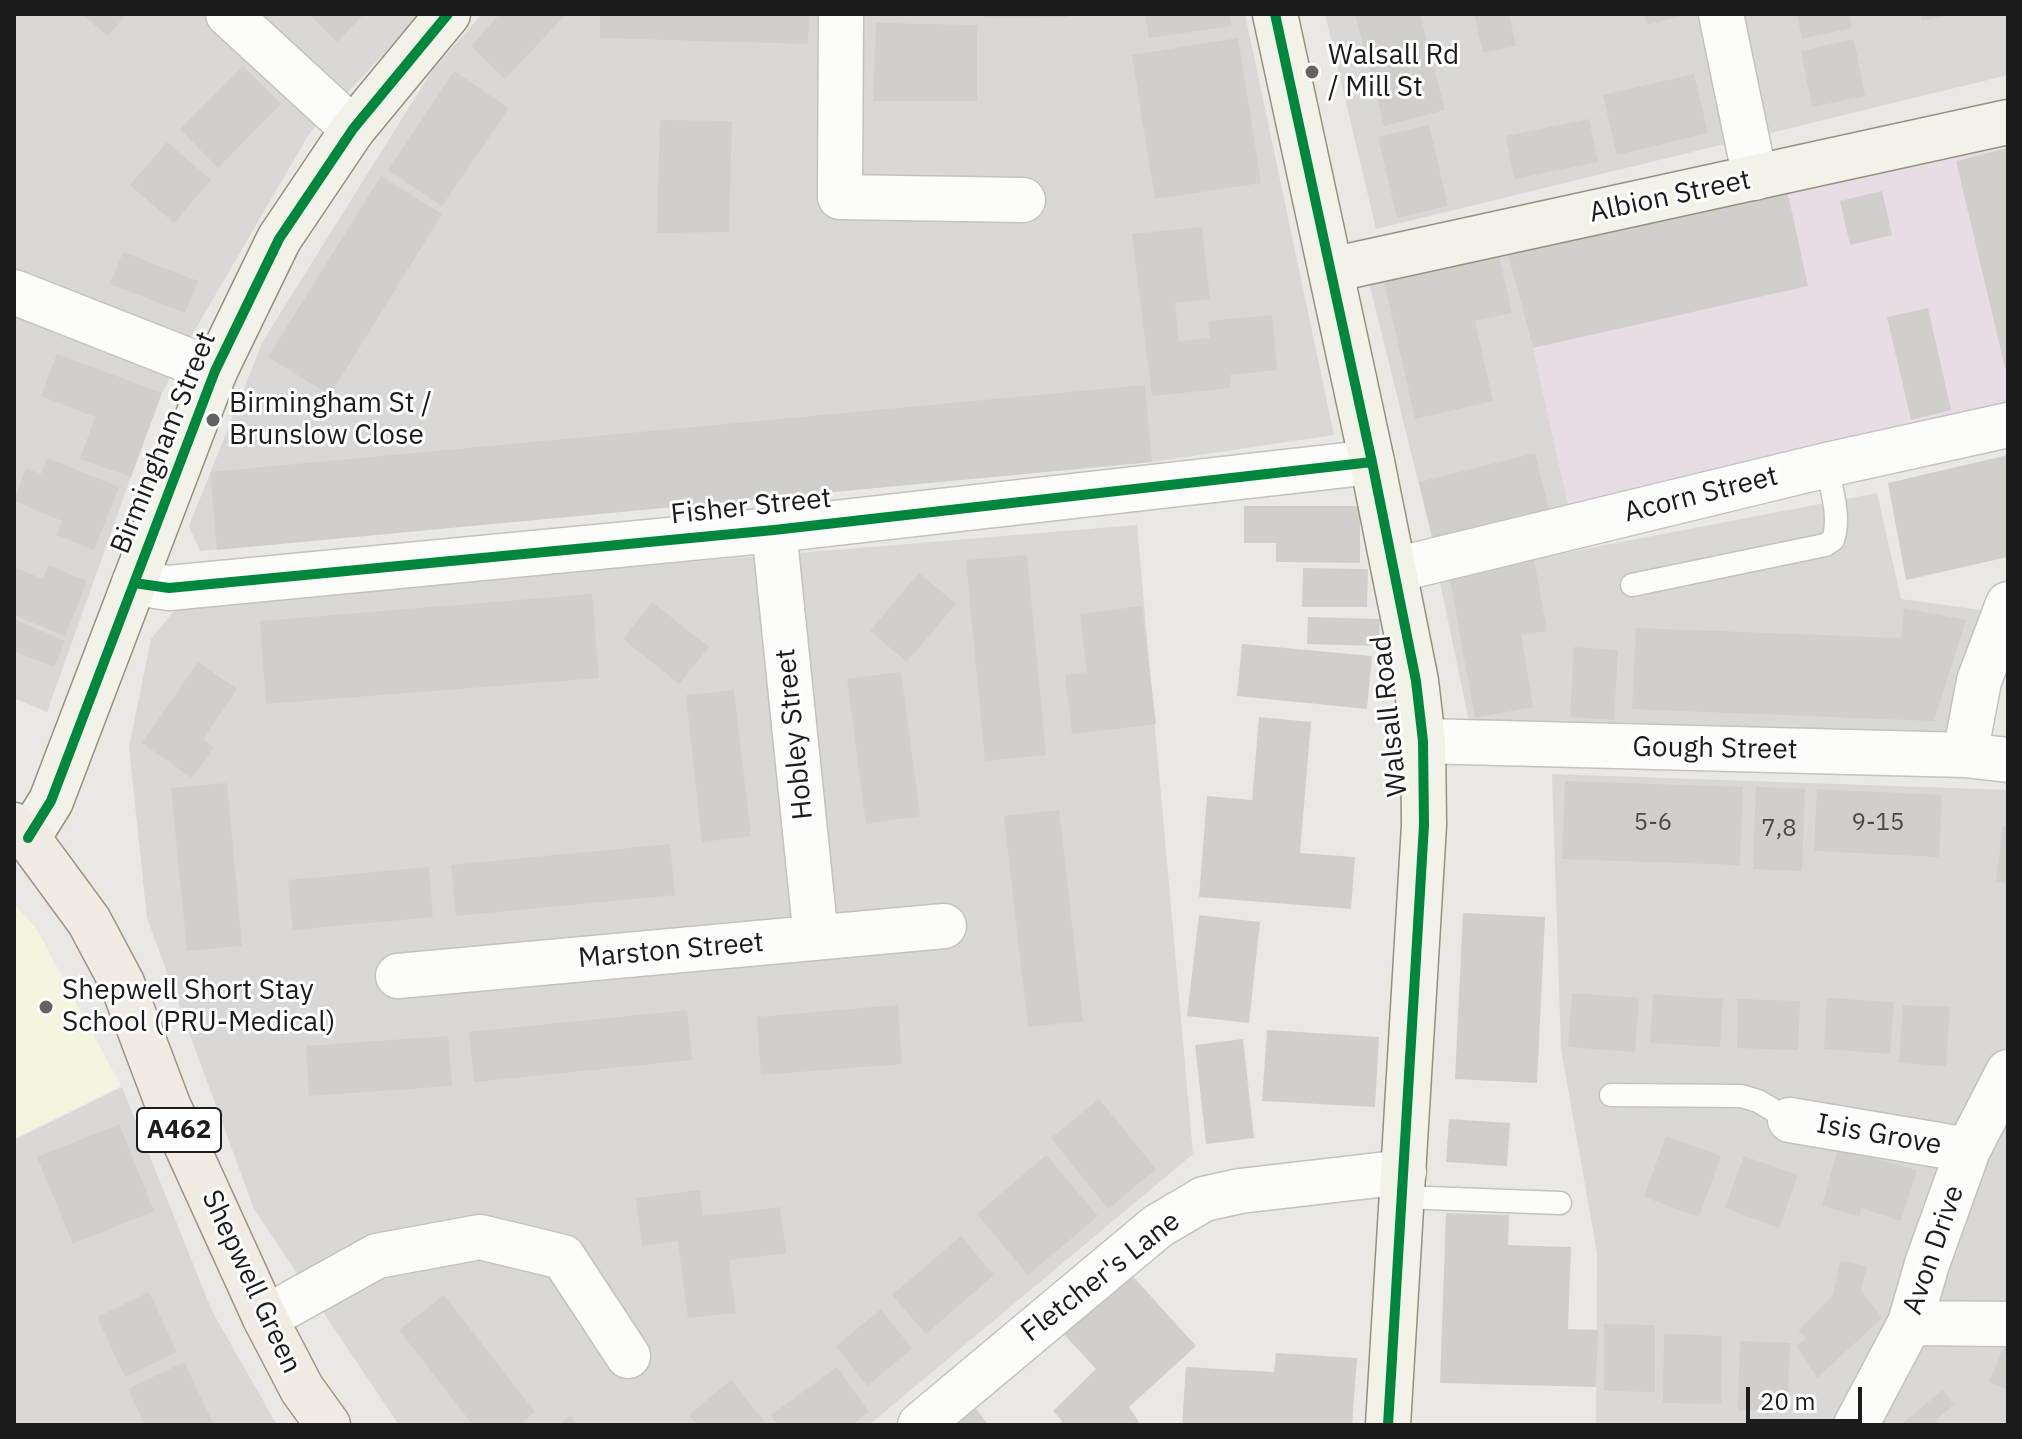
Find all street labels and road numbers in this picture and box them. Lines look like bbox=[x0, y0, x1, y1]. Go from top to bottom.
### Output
street label: Albion Street bbox=[1586, 164, 1754, 230]
street label: Birmingham Street bbox=[104, 327, 224, 559]
street label: Acorn Street bbox=[1621, 460, 1781, 530]
street label: Fisher Street bbox=[669, 482, 833, 532]
street label: Walsall Road bbox=[1365, 634, 1415, 798]
street label: Hobley Street bbox=[769, 647, 821, 821]
street label: Gough Street bbox=[1632, 731, 1798, 767]
street label: Marston Street bbox=[577, 926, 765, 976]
road number: A462 bbox=[137, 1108, 221, 1152]
street label: Isis Grove bbox=[1814, 1108, 1944, 1162]
street label: Avon Drive bbox=[1896, 1181, 1972, 1319]
street label: Shepwell Green bbox=[194, 1185, 308, 1379]
street label: Fletcher's Lane bbox=[1015, 1205, 1187, 1349]

